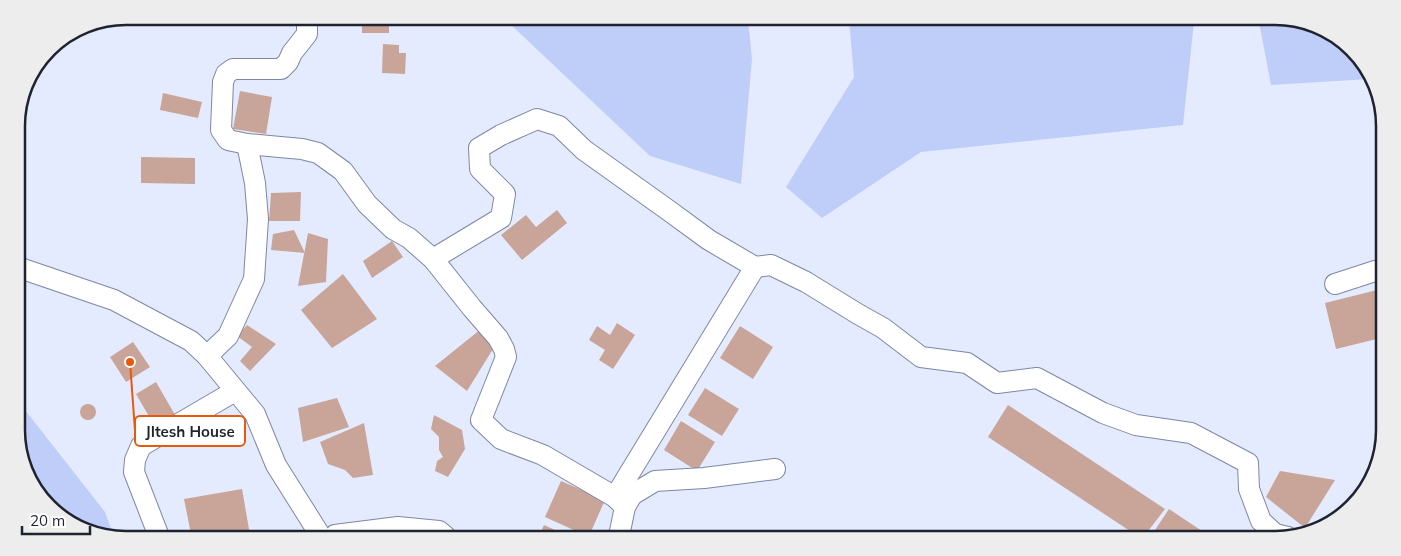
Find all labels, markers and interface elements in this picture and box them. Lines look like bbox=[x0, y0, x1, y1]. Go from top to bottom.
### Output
callout: JItesh House bbox=[135, 416, 245, 446]
text: JItesh House bbox=[145, 422, 235, 441]
scale bar bbox=[22, 504, 90, 536]
text: 20 m bbox=[30, 511, 65, 530]

